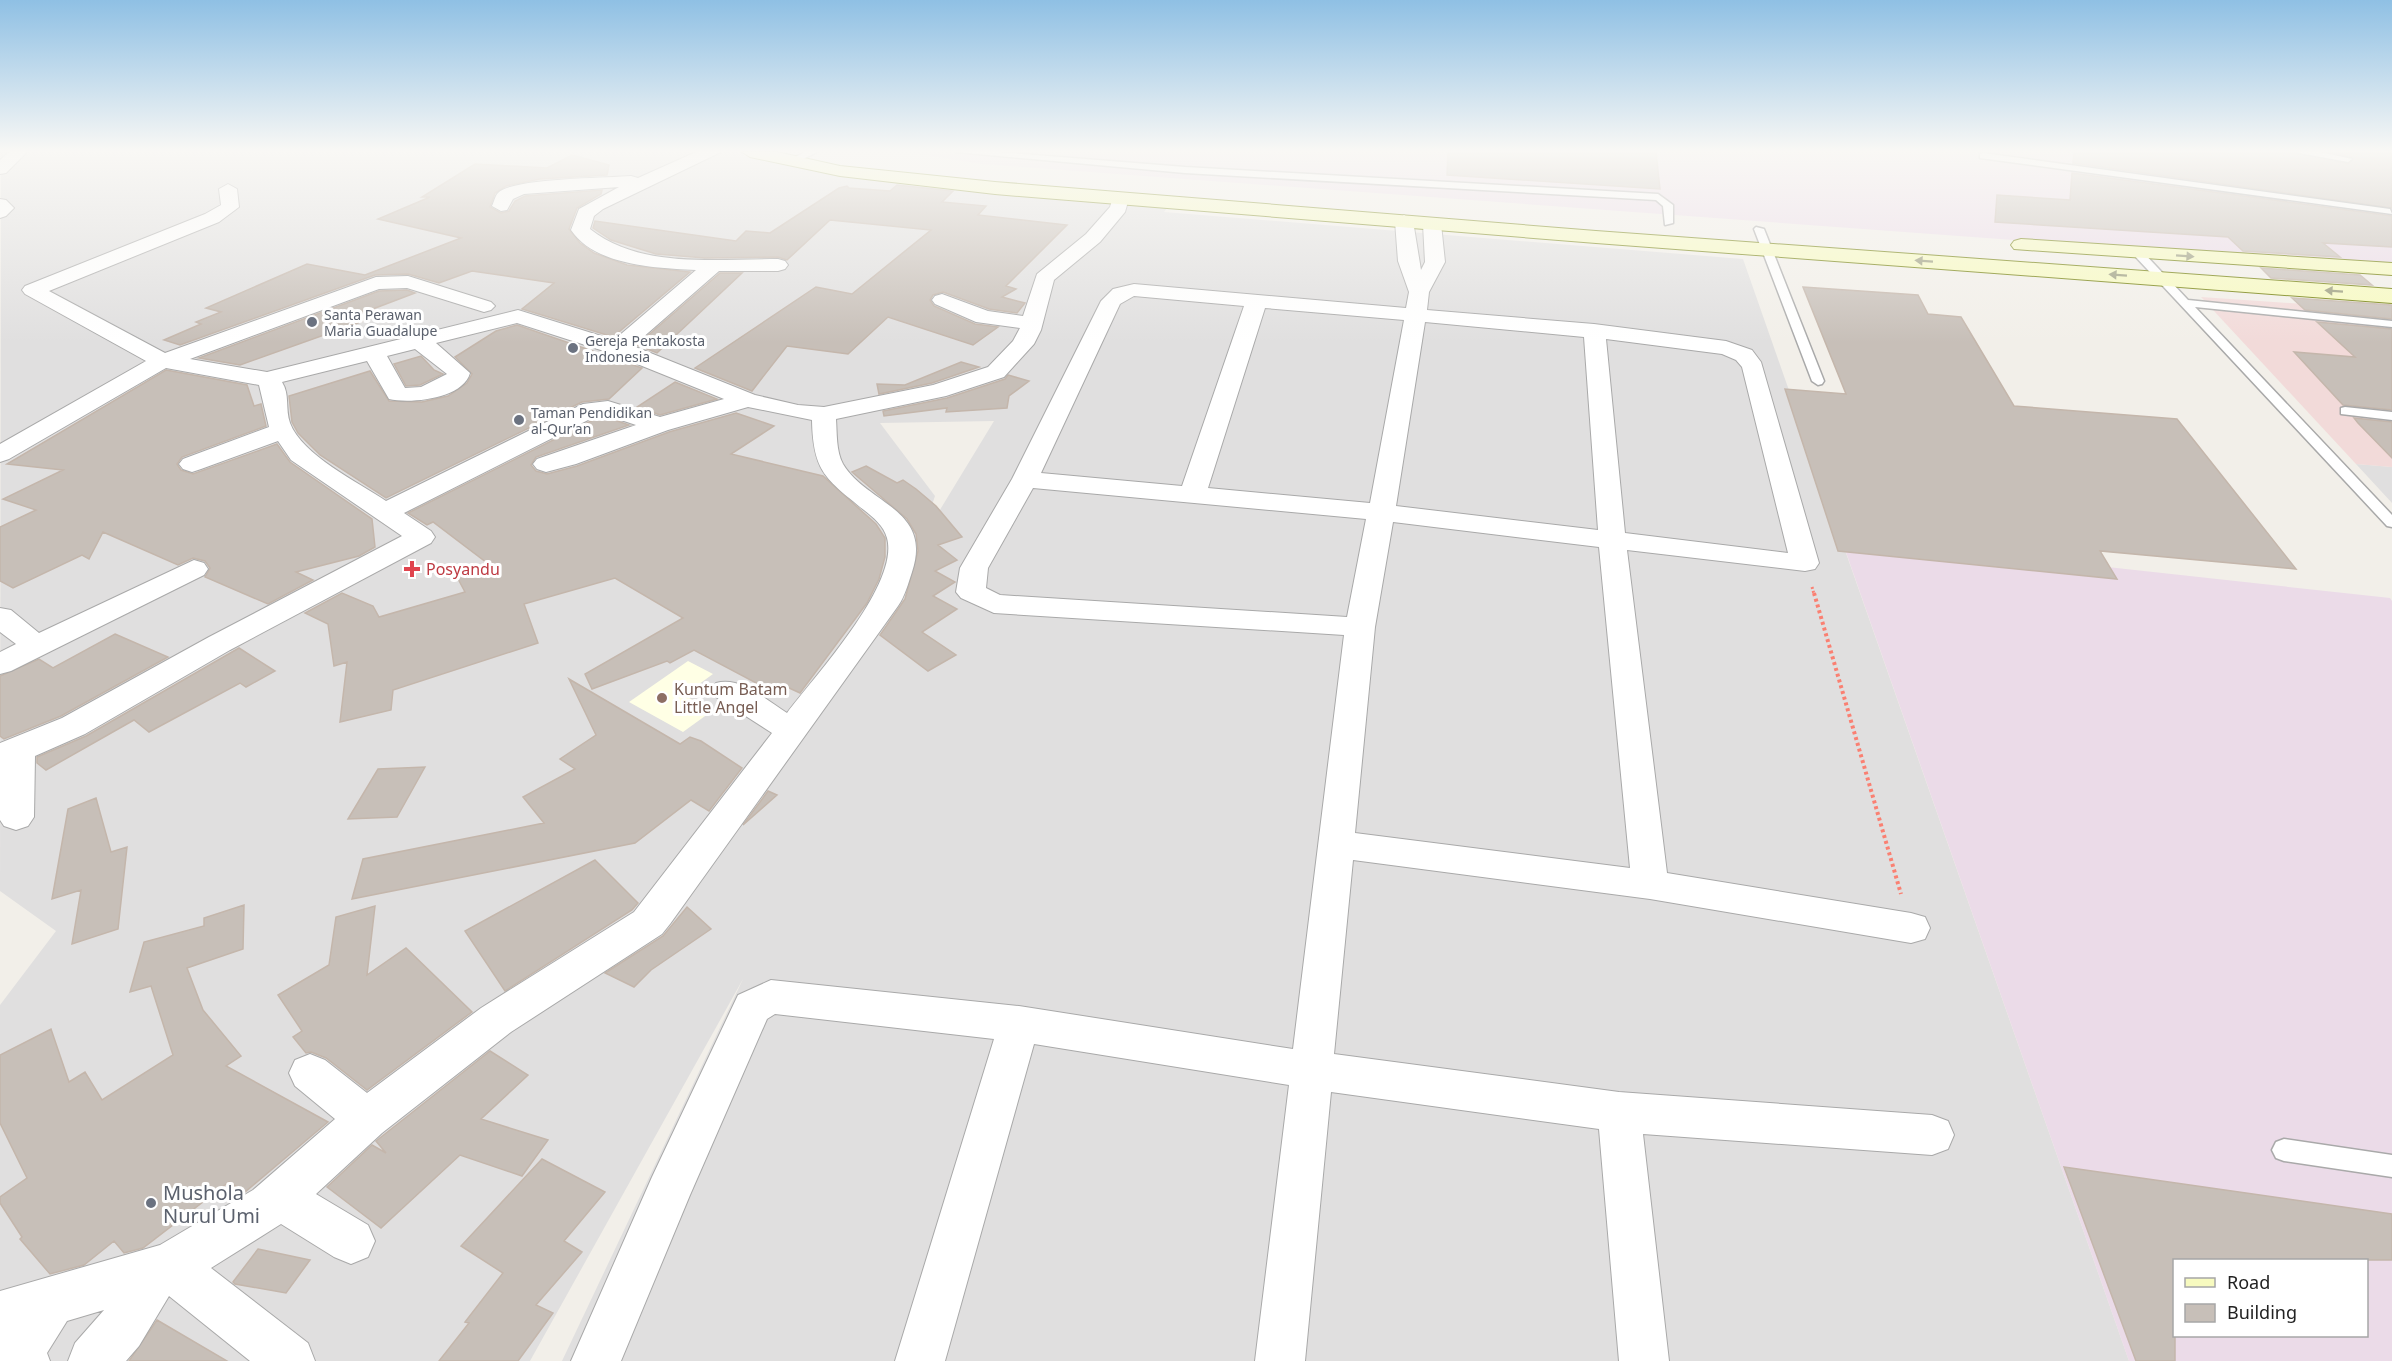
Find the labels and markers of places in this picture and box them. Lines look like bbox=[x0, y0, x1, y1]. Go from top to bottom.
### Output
place label: Santa Perawan Maria Guadalupe bbox=[324, 305, 437, 340]
marker: Santa Perawan Maria Guadalupe bbox=[305, 315, 319, 329]
place label: Gereja Pentakosta Indonesia bbox=[585, 331, 705, 366]
marker: Gereja Pentakosta Indonesia bbox=[566, 341, 580, 355]
place label: Taman Pendidikan al-Qur’an bbox=[531, 403, 652, 438]
marker: Taman Pendidikan al-Qur’an bbox=[512, 413, 526, 427]
place label: Posyandu bbox=[426, 558, 500, 580]
marker: Posyandu bbox=[403, 560, 421, 578]
place label: Kuntum Batam Little Angel bbox=[674, 678, 788, 718]
marker: Kuntum Batam Little Angel bbox=[655, 691, 669, 705]
place label: Mushola Nurul Umi bbox=[163, 1179, 260, 1229]
marker: Mushola Nurul Umi bbox=[144, 1196, 158, 1210]

